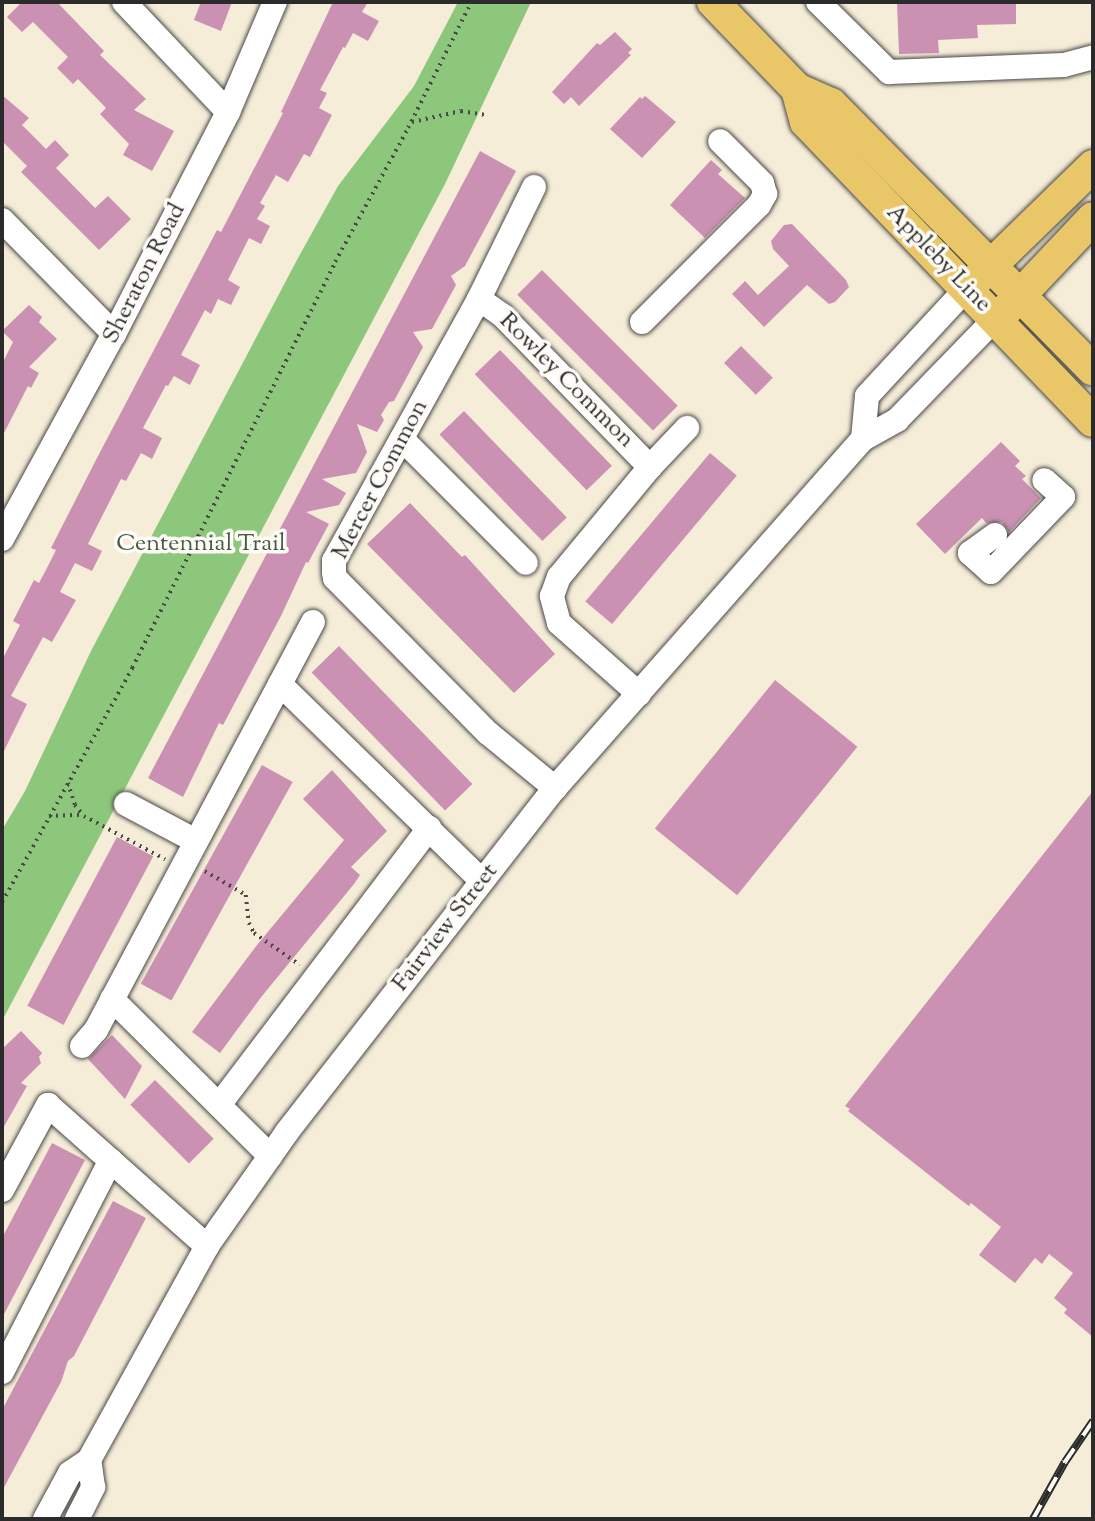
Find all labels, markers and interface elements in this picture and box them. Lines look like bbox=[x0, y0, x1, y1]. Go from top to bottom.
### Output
street label: Sheraton Road bbox=[97, 199, 193, 349]
street label: Appleby Line bbox=[879, 199, 997, 319]
street label: Rowley Common bbox=[492, 307, 640, 455]
street label: Mercer Common bbox=[327, 395, 435, 565]
park label: Centennial Trail bbox=[116, 531, 286, 559]
street label: Fairview Street bbox=[387, 858, 505, 998]

